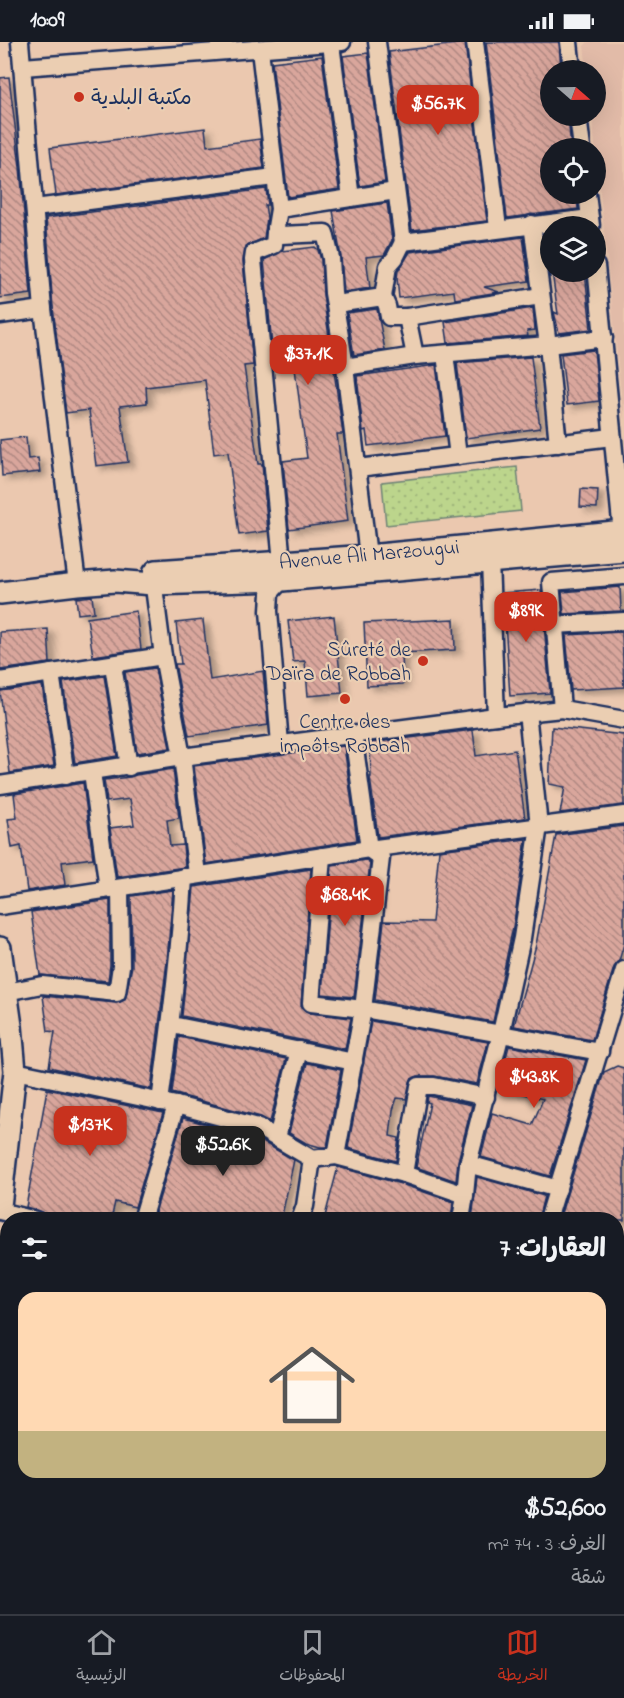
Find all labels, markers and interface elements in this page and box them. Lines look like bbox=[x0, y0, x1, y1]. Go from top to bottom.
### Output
text: 10:09 bbox=[30, 5, 65, 37]
north arrow bbox=[540, 60, 606, 126]
map controls bbox=[540, 60, 606, 282]
place label: مكتبة البلدية bbox=[91, 84, 192, 114]
pin: $56.7K bbox=[389, 85, 487, 136]
marker: مكتبة البلدية bbox=[72, 90, 86, 104]
text: $56.7K bbox=[411, 90, 465, 119]
button: locate bbox=[540, 138, 606, 204]
button: layers bbox=[540, 216, 606, 282]
pin: $37.1K bbox=[259, 335, 357, 386]
text: $37.1K bbox=[284, 340, 332, 369]
street label: Avenue Ali Marzougui bbox=[278, 533, 461, 581]
pin: $89K bbox=[490, 592, 562, 643]
text: $89K bbox=[508, 597, 544, 626]
place label: Sûreté de Daïra de Robbah bbox=[265, 636, 412, 690]
marker: Sûreté de Daïra de Robbah bbox=[416, 654, 430, 668]
marker: Centre des impôts Robbah bbox=[338, 692, 352, 706]
place label: Centre des impôts Robbah bbox=[280, 708, 410, 762]
pin: $68.4K bbox=[296, 876, 394, 927]
text: $68.4K bbox=[320, 881, 370, 910]
pin: $43.8K bbox=[485, 1058, 583, 1109]
text: $43.8K bbox=[509, 1063, 559, 1092]
pin: $137K bbox=[48, 1106, 132, 1157]
text: $137K bbox=[68, 1111, 112, 1140]
pin: $52.6K bbox=[174, 1126, 272, 1177]
text: $52.6K bbox=[195, 1131, 251, 1160]
text: العقارات: 7 bbox=[499, 1231, 606, 1269]
icon: filters bbox=[18, 1232, 51, 1265]
icon: home bbox=[258, 1331, 366, 1439]
text: $52,600 bbox=[524, 1490, 606, 1528]
text: الغرف: 3 · 74 m² bbox=[488, 1531, 606, 1560]
text: شقة bbox=[571, 1564, 606, 1593]
tab: الرئيسية bbox=[76, 1626, 127, 1689]
tab: المحفوظات bbox=[279, 1626, 345, 1689]
tab: الخريطة bbox=[498, 1626, 548, 1689]

